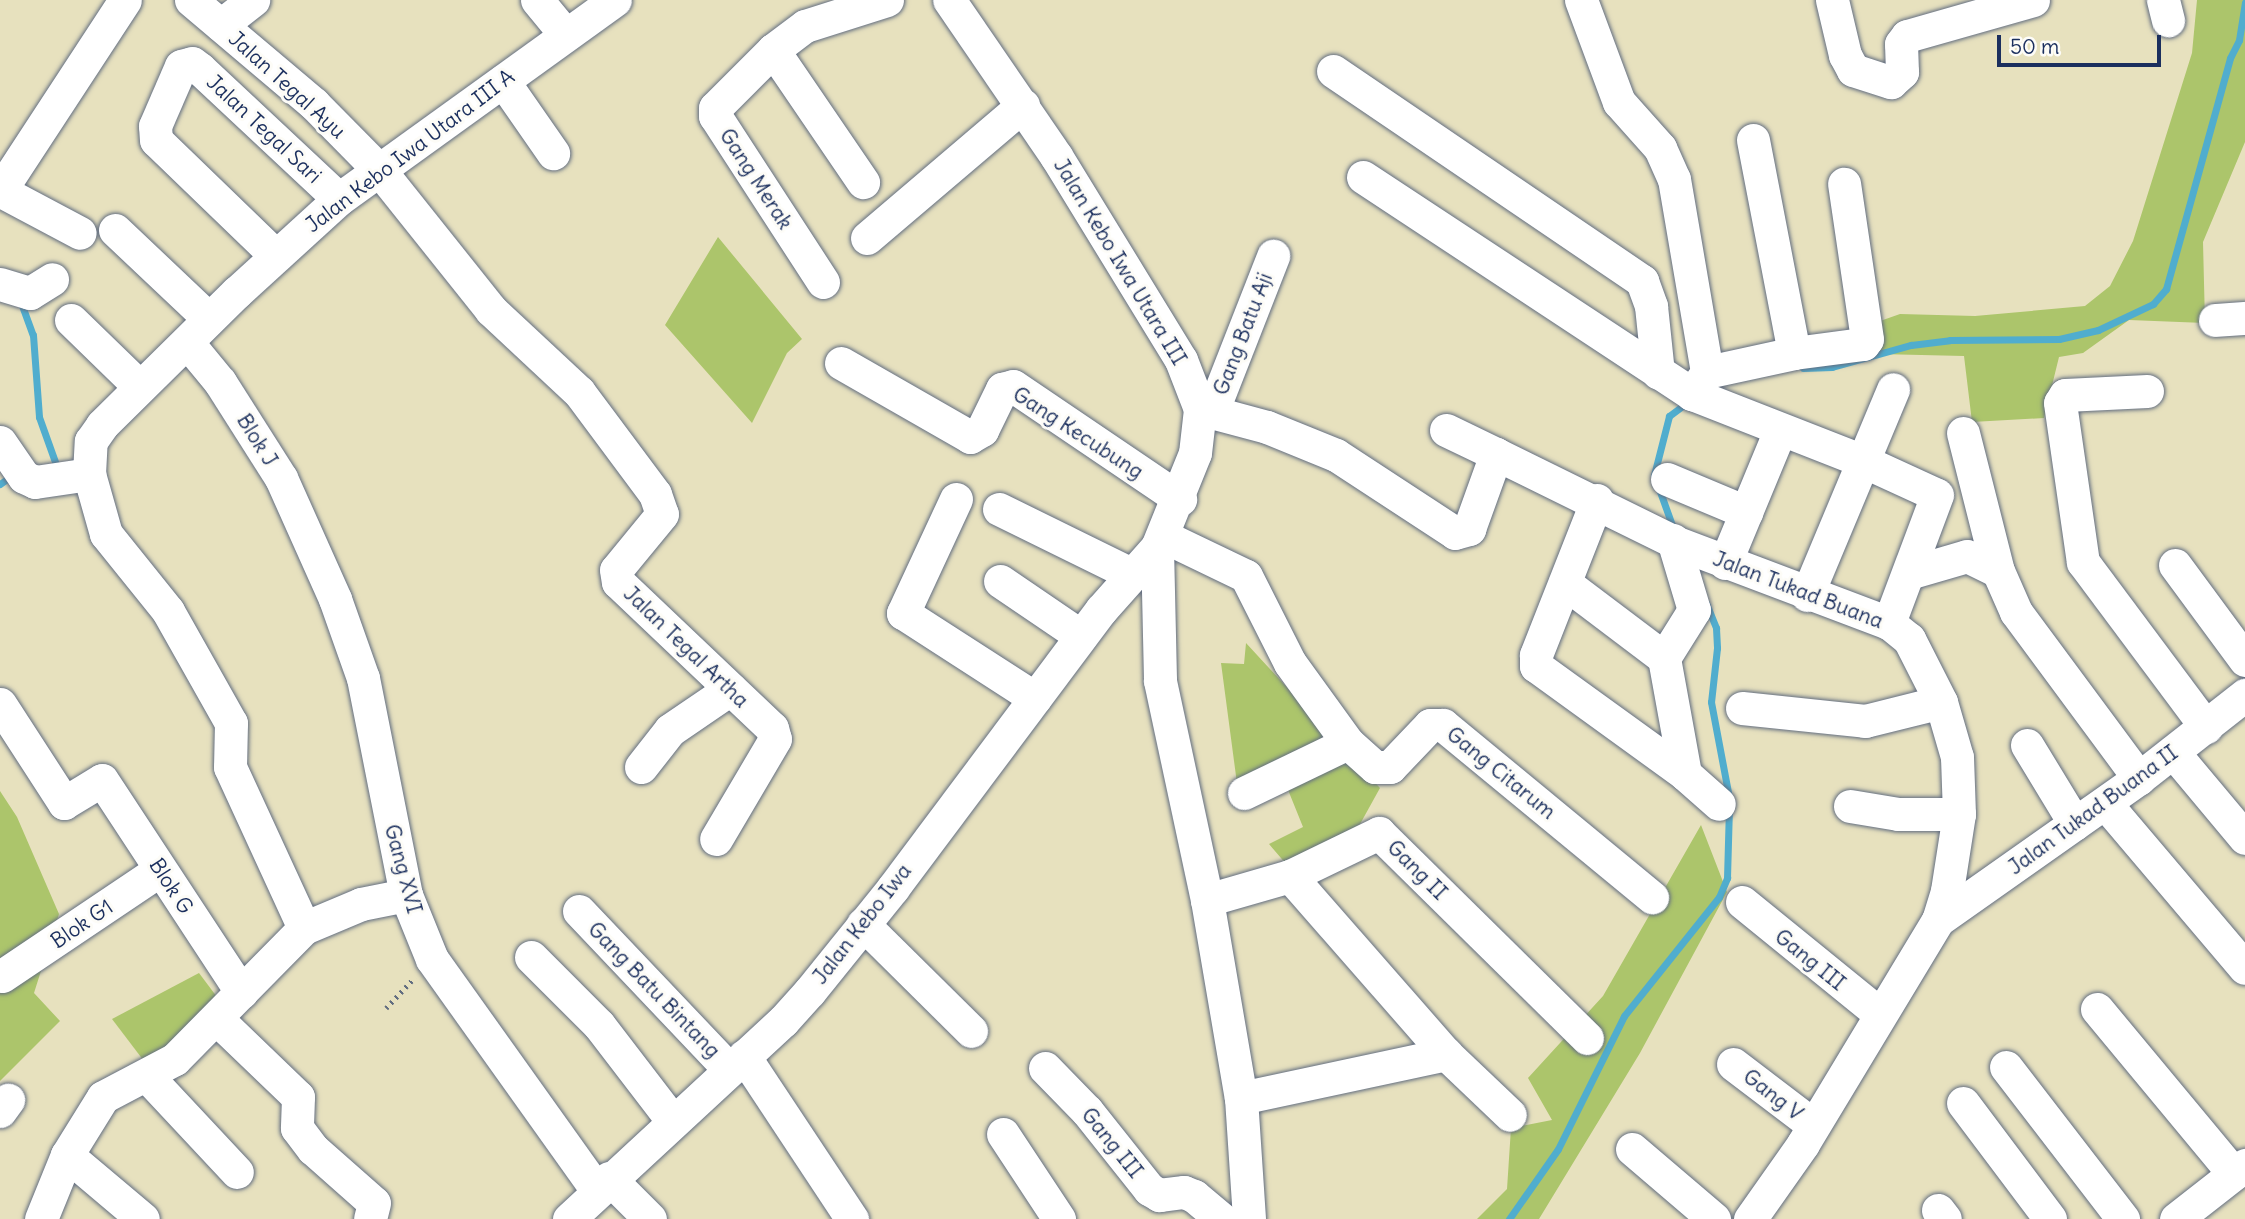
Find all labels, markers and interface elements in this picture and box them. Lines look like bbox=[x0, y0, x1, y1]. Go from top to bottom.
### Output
scale bar bbox=[2000, 21, 2164, 65]
street label: Jalan Tegal Ayu bbox=[223, 26, 351, 144]
text: 50 m bbox=[2010, 33, 2059, 60]
street label: Jalan Kebo Iwa Utara III A bbox=[301, 64, 519, 238]
street label: Jalan Tegal Sari bbox=[201, 69, 327, 189]
street label: Gang Merak bbox=[714, 124, 798, 234]
street label: Jalan Kebo Iwa Utara III bbox=[1048, 154, 1192, 370]
street label: Gang Batu Aji bbox=[1208, 269, 1278, 399]
street label: Gang Kecubung bbox=[1008, 381, 1148, 485]
street label: Blok J bbox=[231, 409, 283, 471]
street label: Jalan Tukad Buana bbox=[1709, 546, 1887, 634]
street label: Jalan Tegal Artha bbox=[618, 581, 754, 713]
street label: Gang Citarum bbox=[1441, 721, 1561, 825]
street label: Jalan Tukad Buana II bbox=[2003, 740, 2183, 880]
street label: Gang XVI bbox=[379, 822, 427, 916]
street label: Gang II bbox=[1382, 835, 1452, 905]
street label: Blok G bbox=[144, 854, 198, 918]
street label: Jalan Kebo Iwa bbox=[807, 859, 917, 989]
street label: Blok G1 bbox=[46, 894, 118, 954]
street label: Gang Batu Bintang bbox=[583, 917, 725, 1063]
street label: Gang III bbox=[1770, 924, 1850, 996]
street label: Gang V bbox=[1738, 1064, 1808, 1126]
street label: Gang III bbox=[1076, 1103, 1148, 1183]

